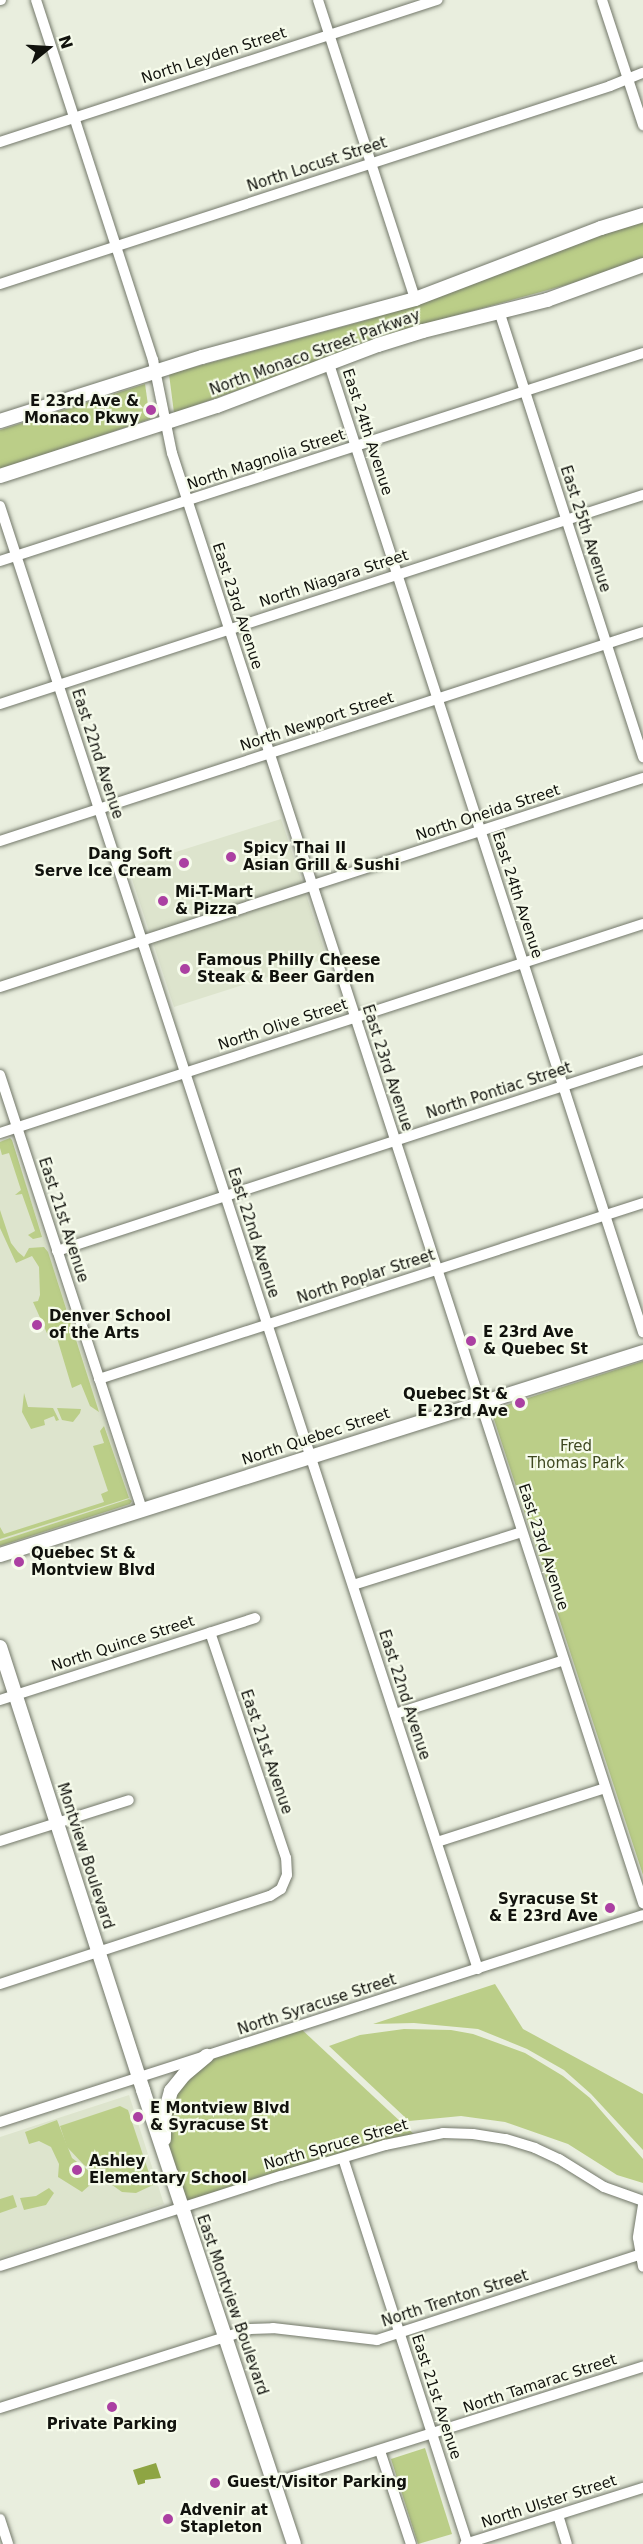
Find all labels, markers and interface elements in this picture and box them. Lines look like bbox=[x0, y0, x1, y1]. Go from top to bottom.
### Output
north arrow bbox=[18, 18, 78, 78]
street label: North Leyden Street bbox=[139, 24, 289, 88]
text: N bbox=[54, 33, 77, 52]
street label: North Locust Street bbox=[245, 134, 389, 196]
street label: North Monaco Street Parkway bbox=[207, 306, 423, 400]
street label: East 24th Avenue bbox=[338, 366, 396, 498]
place label: E 23rd Ave & Monaco Pkwy bbox=[24, 392, 139, 427]
marker: E 23rd Ave & Monaco Pkwy bbox=[144, 403, 158, 417]
street label: North Magnolia Street bbox=[185, 426, 347, 494]
street label: East 25th Avenue bbox=[556, 463, 614, 595]
street label: East 23rd Avenue bbox=[208, 540, 266, 672]
street label: North Niagara Street bbox=[257, 546, 411, 612]
street label: East 22nd Avenue bbox=[67, 687, 127, 821]
street label: North Newport Street bbox=[238, 689, 396, 755]
street label: North Oneida Street bbox=[414, 781, 562, 845]
street label: East 24th Avenue bbox=[488, 829, 546, 961]
place label: Spicy Thai II Asian Grill & Sushi bbox=[243, 839, 400, 874]
place label: Dang Soft Serve Ice Cream bbox=[34, 845, 172, 880]
marker: Spicy Thai II Asian Grill & Sushi bbox=[224, 850, 238, 864]
marker: Dang Soft Serve Ice Cream bbox=[177, 856, 191, 870]
place label: Mi-T-Mart & Pizza bbox=[175, 883, 253, 918]
marker: Mi-T-Mart & Pizza bbox=[156, 894, 170, 908]
place label: Famous Philly Cheese Steak & Beer Garden bbox=[197, 951, 380, 986]
marker: Famous Philly Cheese Steak & Beer Garden bbox=[178, 962, 192, 976]
street label: North Olive Street bbox=[216, 996, 350, 1054]
street label: East 23rd Avenue bbox=[358, 1002, 416, 1134]
street label: North Pontiac Street bbox=[424, 1059, 574, 1123]
street label: East 21st Avenue bbox=[34, 1155, 92, 1285]
street label: East 22nd Avenue bbox=[223, 1166, 283, 1300]
street label: North Poplar Street bbox=[295, 1246, 437, 1308]
place label: Denver School of the Arts bbox=[49, 1307, 171, 1342]
marker: Denver School of the Arts bbox=[30, 1318, 44, 1332]
place label: E 23rd Ave & Quebec St bbox=[483, 1323, 588, 1358]
marker: E 23rd Ave & Quebec St bbox=[464, 1334, 478, 1348]
place label: Quebec St & E 23rd Ave bbox=[403, 1385, 508, 1420]
marker: Quebec St & E 23rd Ave bbox=[513, 1396, 527, 1410]
street label: North Quebec Street bbox=[240, 1405, 392, 1469]
park label: Fred Thomas Park bbox=[528, 1437, 624, 1472]
street label: East 23rd Avenue bbox=[514, 1481, 572, 1613]
place label: Quebec St & Montview Blvd bbox=[31, 1544, 155, 1579]
marker: Quebec St & Montview Blvd bbox=[12, 1555, 26, 1569]
street label: North Quince Street bbox=[49, 1612, 197, 1676]
street label: East 22nd Avenue bbox=[374, 1628, 434, 1762]
street label: East 21st Avenue bbox=[236, 1687, 296, 1817]
street label: Montview Boulevard bbox=[53, 1781, 117, 1931]
place label: Syracuse St & E 23rd Ave bbox=[489, 1890, 598, 1925]
marker: Syracuse St & E 23rd Ave bbox=[603, 1901, 617, 1915]
street label: North Syracuse Street bbox=[235, 1971, 399, 2039]
place label: E Montview Blvd & Syracuse St bbox=[150, 2099, 290, 2134]
marker: E Montview Blvd & Syracuse St bbox=[131, 2110, 145, 2124]
street label: North Spruce Street bbox=[262, 2116, 410, 2174]
place label: Ashley Elementary School bbox=[89, 2152, 247, 2187]
marker: Ashley Elementary School bbox=[70, 2163, 84, 2177]
street label: East Montview Boulevard bbox=[193, 2212, 271, 2398]
street label: North Trenton Street bbox=[379, 2267, 531, 2331]
street label: East 21st Avenue bbox=[407, 2332, 465, 2462]
street label: North Tamarac Street bbox=[461, 2351, 619, 2417]
marker: Private Parking bbox=[105, 2400, 119, 2414]
place label: Private Parking bbox=[47, 2416, 177, 2434]
street label: North Ulster Street bbox=[479, 2472, 619, 2532]
place label: Guest/Visitor Parking bbox=[227, 2474, 407, 2492]
marker: Guest/Visitor Parking bbox=[208, 2476, 222, 2490]
place label: Advenir at Stapleton bbox=[180, 2501, 268, 2536]
marker: Advenir at Stapleton bbox=[161, 2512, 175, 2526]

